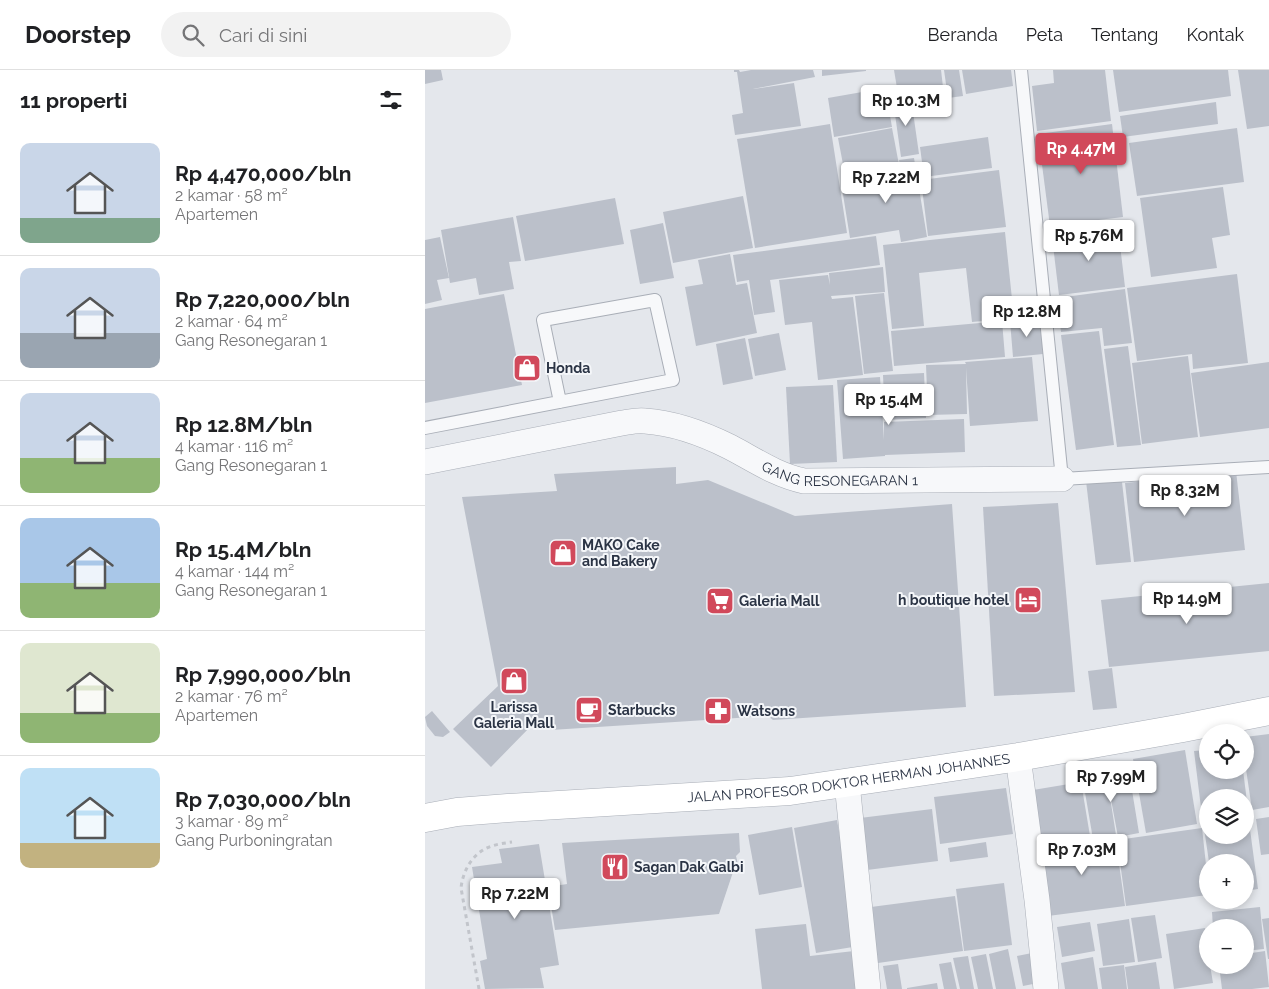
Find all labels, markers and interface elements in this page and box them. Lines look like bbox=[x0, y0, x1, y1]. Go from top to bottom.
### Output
search box bbox=[161, 12, 511, 57]
text: Doorstep bbox=[25, 20, 131, 49]
icon: search bbox=[179, 21, 207, 49]
text: Cari di sini bbox=[219, 24, 307, 46]
text: Beranda bbox=[928, 24, 998, 45]
text: Peta bbox=[1026, 24, 1063, 45]
text: Tentang bbox=[1091, 24, 1158, 45]
text: Kontak bbox=[1186, 24, 1244, 45]
pin: Rp 10.3M bbox=[854, 85, 958, 127]
icon: filters bbox=[377, 86, 405, 114]
text: 11 properti bbox=[20, 88, 127, 113]
text: Rp 10.3M bbox=[872, 91, 940, 110]
pin: Rp 4.47M bbox=[1029, 132, 1133, 175]
text: Rp 4.47M bbox=[1046, 139, 1116, 158]
text: Rp 4,470,000/bln bbox=[175, 161, 351, 186]
pin: Rp 7.22M bbox=[834, 162, 938, 204]
icon: home bbox=[60, 163, 120, 223]
text: Rp 7.22M bbox=[852, 168, 920, 187]
text: 2 kamar · 58 m² bbox=[175, 186, 288, 205]
text: Apartemen bbox=[175, 205, 258, 224]
pin: Rp 5.76M bbox=[1037, 220, 1141, 262]
text: Rp 5.76M bbox=[1054, 226, 1124, 245]
text: Rp 7,220,000/bln bbox=[175, 287, 350, 312]
icon: home bbox=[60, 288, 120, 348]
pin: Rp 12.8M bbox=[975, 296, 1079, 338]
text: Rp 12.8M bbox=[993, 302, 1061, 321]
text: 2 kamar · 64 m² bbox=[175, 312, 288, 331]
text: Gang Resonegaran 1 bbox=[175, 331, 327, 350]
shop icon: Honda bbox=[512, 353, 542, 383]
place label: Honda bbox=[546, 360, 590, 376]
pin: Rp 15.4M bbox=[837, 384, 941, 426]
text: Rp 15.4M bbox=[855, 390, 923, 409]
text: Rp 12.8M/bln bbox=[175, 412, 312, 437]
icon: home bbox=[60, 413, 120, 473]
text: 4 kamar · 116 m² bbox=[175, 437, 293, 456]
text: Gang Resonegaran 1 bbox=[175, 456, 327, 475]
street label: GANG RESONEGARAN 1 bbox=[759, 458, 918, 489]
pin: Rp 8.32M bbox=[1133, 474, 1237, 517]
text: Rp 8.32M bbox=[1150, 481, 1220, 500]
text: Rp 15.4M/bln bbox=[175, 537, 311, 562]
place label: MAKO Cake and Bakery bbox=[582, 537, 660, 569]
icon: home bbox=[60, 538, 120, 598]
shop icon: MAKO Cake and Bakery bbox=[548, 538, 578, 568]
text: 4 kamar · 144 m² bbox=[175, 562, 294, 581]
text: Gang Resonegaran 1 bbox=[175, 581, 327, 600]
pin: Rp 14.9M bbox=[1135, 582, 1239, 625]
hotel icon: h boutique hotel bbox=[1013, 585, 1043, 615]
supermarket icon: Galeria Mall bbox=[705, 586, 735, 616]
text: Rp 14.9M bbox=[1153, 589, 1221, 608]
place label: h boutique hotel bbox=[898, 592, 1010, 608]
place label: Galeria Mall bbox=[739, 593, 820, 609]
text: Rp 7,990,000/bln bbox=[175, 662, 351, 687]
icon: home bbox=[60, 663, 120, 723]
shop icon: Larissa Galeria Mall bbox=[499, 666, 529, 696]
text: 2 kamar · 76 m² bbox=[175, 687, 288, 706]
cafe icon: Starbucks bbox=[574, 695, 604, 725]
pharmacy icon: Watsons bbox=[703, 696, 733, 726]
place label: Larissa Galeria Mall bbox=[474, 699, 555, 731]
place label: Starbucks bbox=[608, 702, 675, 718]
place label: Watsons bbox=[737, 703, 795, 719]
text: Apartemen bbox=[175, 706, 258, 725]
map controls bbox=[1199, 724, 1254, 974]
button: locate bbox=[1199, 724, 1254, 779]
street label: JALAN PROFESOR DOKTOR HERMAN JOHANNES bbox=[687, 750, 1012, 805]
pin: Rp 7.99M bbox=[1059, 760, 1163, 803]
text: Rp 7.99M bbox=[1077, 767, 1145, 786]
text: Rp 7,030,000/bln bbox=[175, 787, 351, 812]
icon: home bbox=[60, 788, 120, 848]
button: layers bbox=[1199, 789, 1254, 844]
text: 3 kamar · 89 m² bbox=[175, 812, 289, 831]
text: Gang Purboningratan bbox=[175, 831, 333, 850]
pin: Rp 7.03M bbox=[1030, 834, 1134, 876]
text: Rp 7.03M bbox=[1048, 840, 1116, 859]
restaurant icon: Sagan Dak Galbi bbox=[600, 852, 630, 882]
button: + bbox=[1199, 854, 1254, 909]
place label: Sagan Dak Galbi bbox=[634, 859, 744, 875]
pin: Rp 7.22M bbox=[463, 878, 567, 920]
text: Rp 7.22M bbox=[481, 884, 549, 903]
button: − bbox=[1199, 919, 1254, 974]

